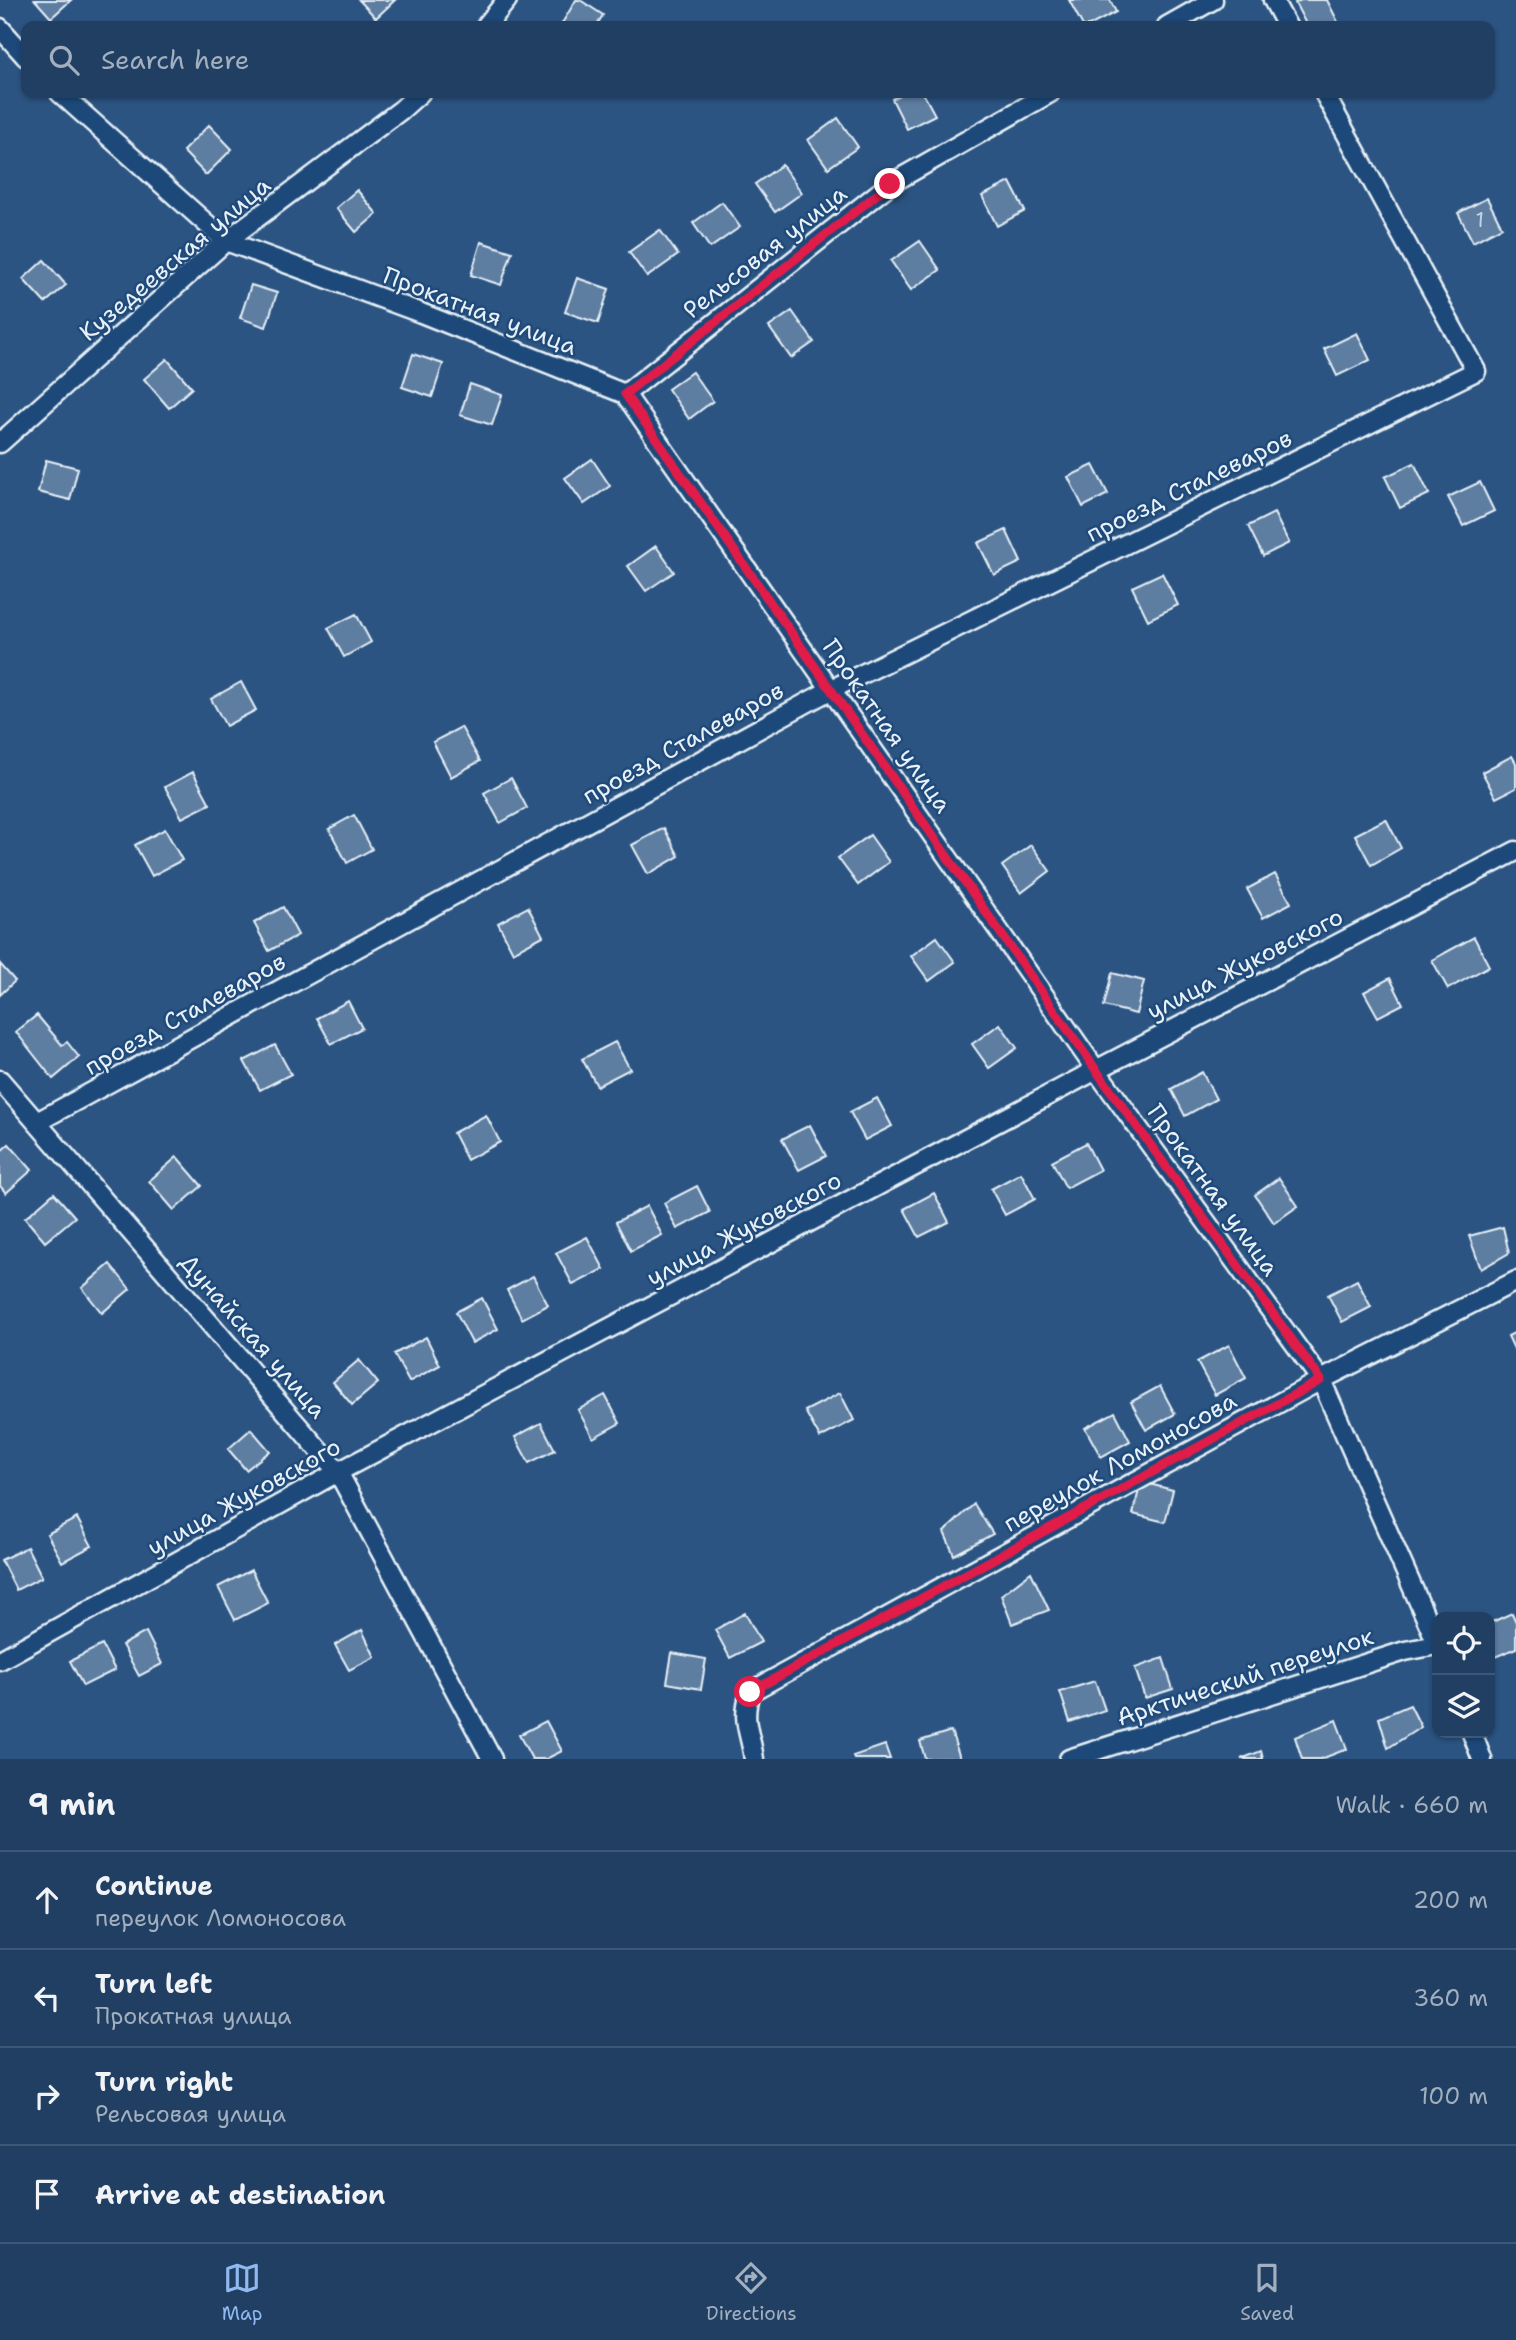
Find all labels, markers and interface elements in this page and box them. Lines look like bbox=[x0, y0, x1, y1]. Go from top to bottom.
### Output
search box bbox=[21, 21, 1495, 98]
icon: search bbox=[45, 41, 83, 79]
text: Search here bbox=[101, 42, 250, 77]
route end bbox=[874, 168, 905, 199]
street label: Кузедеевская улица bbox=[73, 170, 277, 348]
street label: Рельсовая улица bbox=[677, 178, 853, 326]
house number: 1 bbox=[1476, 206, 1484, 234]
street label: Прокатная улица bbox=[378, 259, 582, 363]
street label: проезд Сталеваров bbox=[1081, 422, 1297, 550]
street label: Прокатная улица bbox=[815, 633, 959, 819]
street label: проезд Сталеваров bbox=[577, 674, 789, 812]
street label: улица Жуковского bbox=[1141, 901, 1349, 1027]
street label: проезд Сталеваров bbox=[79, 945, 291, 1083]
street label: Прокатная улица bbox=[1140, 1098, 1286, 1282]
street label: улица Жуковского bbox=[641, 1164, 847, 1294]
street label: Дунайская улица bbox=[172, 1247, 334, 1425]
street label: переулок Ломоносова bbox=[998, 1384, 1242, 1539]
street label: улица Жуковского bbox=[142, 1431, 346, 1563]
map controls bbox=[1432, 1612, 1495, 1738]
button: locate bbox=[1432, 1612, 1495, 1675]
street label: Арктический переулок bbox=[1113, 1620, 1378, 1734]
button: layers bbox=[1432, 1675, 1495, 1738]
route start bbox=[734, 1676, 765, 1707]
text: 9 min bbox=[28, 1784, 115, 1825]
text: Walk · 660 m bbox=[1335, 1790, 1488, 1820]
text: Continue bbox=[95, 1868, 213, 1903]
icon: ahead bbox=[28, 1881, 66, 1919]
text: 200 m bbox=[1413, 1885, 1488, 1915]
text: переулок Ломоносова bbox=[95, 1903, 346, 1933]
text: Turn left bbox=[95, 1966, 212, 2001]
icon: left bbox=[28, 1979, 66, 2017]
text: 360 m bbox=[1413, 1983, 1488, 2013]
text: Прокатная улица bbox=[95, 2001, 292, 2031]
text: Turn right bbox=[95, 2064, 233, 2099]
icon: right bbox=[28, 2077, 66, 2115]
text: 100 m bbox=[1419, 2081, 1488, 2111]
text: Рельсовая улица bbox=[95, 2099, 286, 2129]
icon: arrive bbox=[28, 2175, 66, 2213]
text: Arrive at destination bbox=[95, 2177, 385, 2212]
tab: Map bbox=[222, 2259, 262, 2326]
tab: Directions bbox=[706, 2259, 797, 2326]
tab: Saved bbox=[1240, 2259, 1294, 2326]

